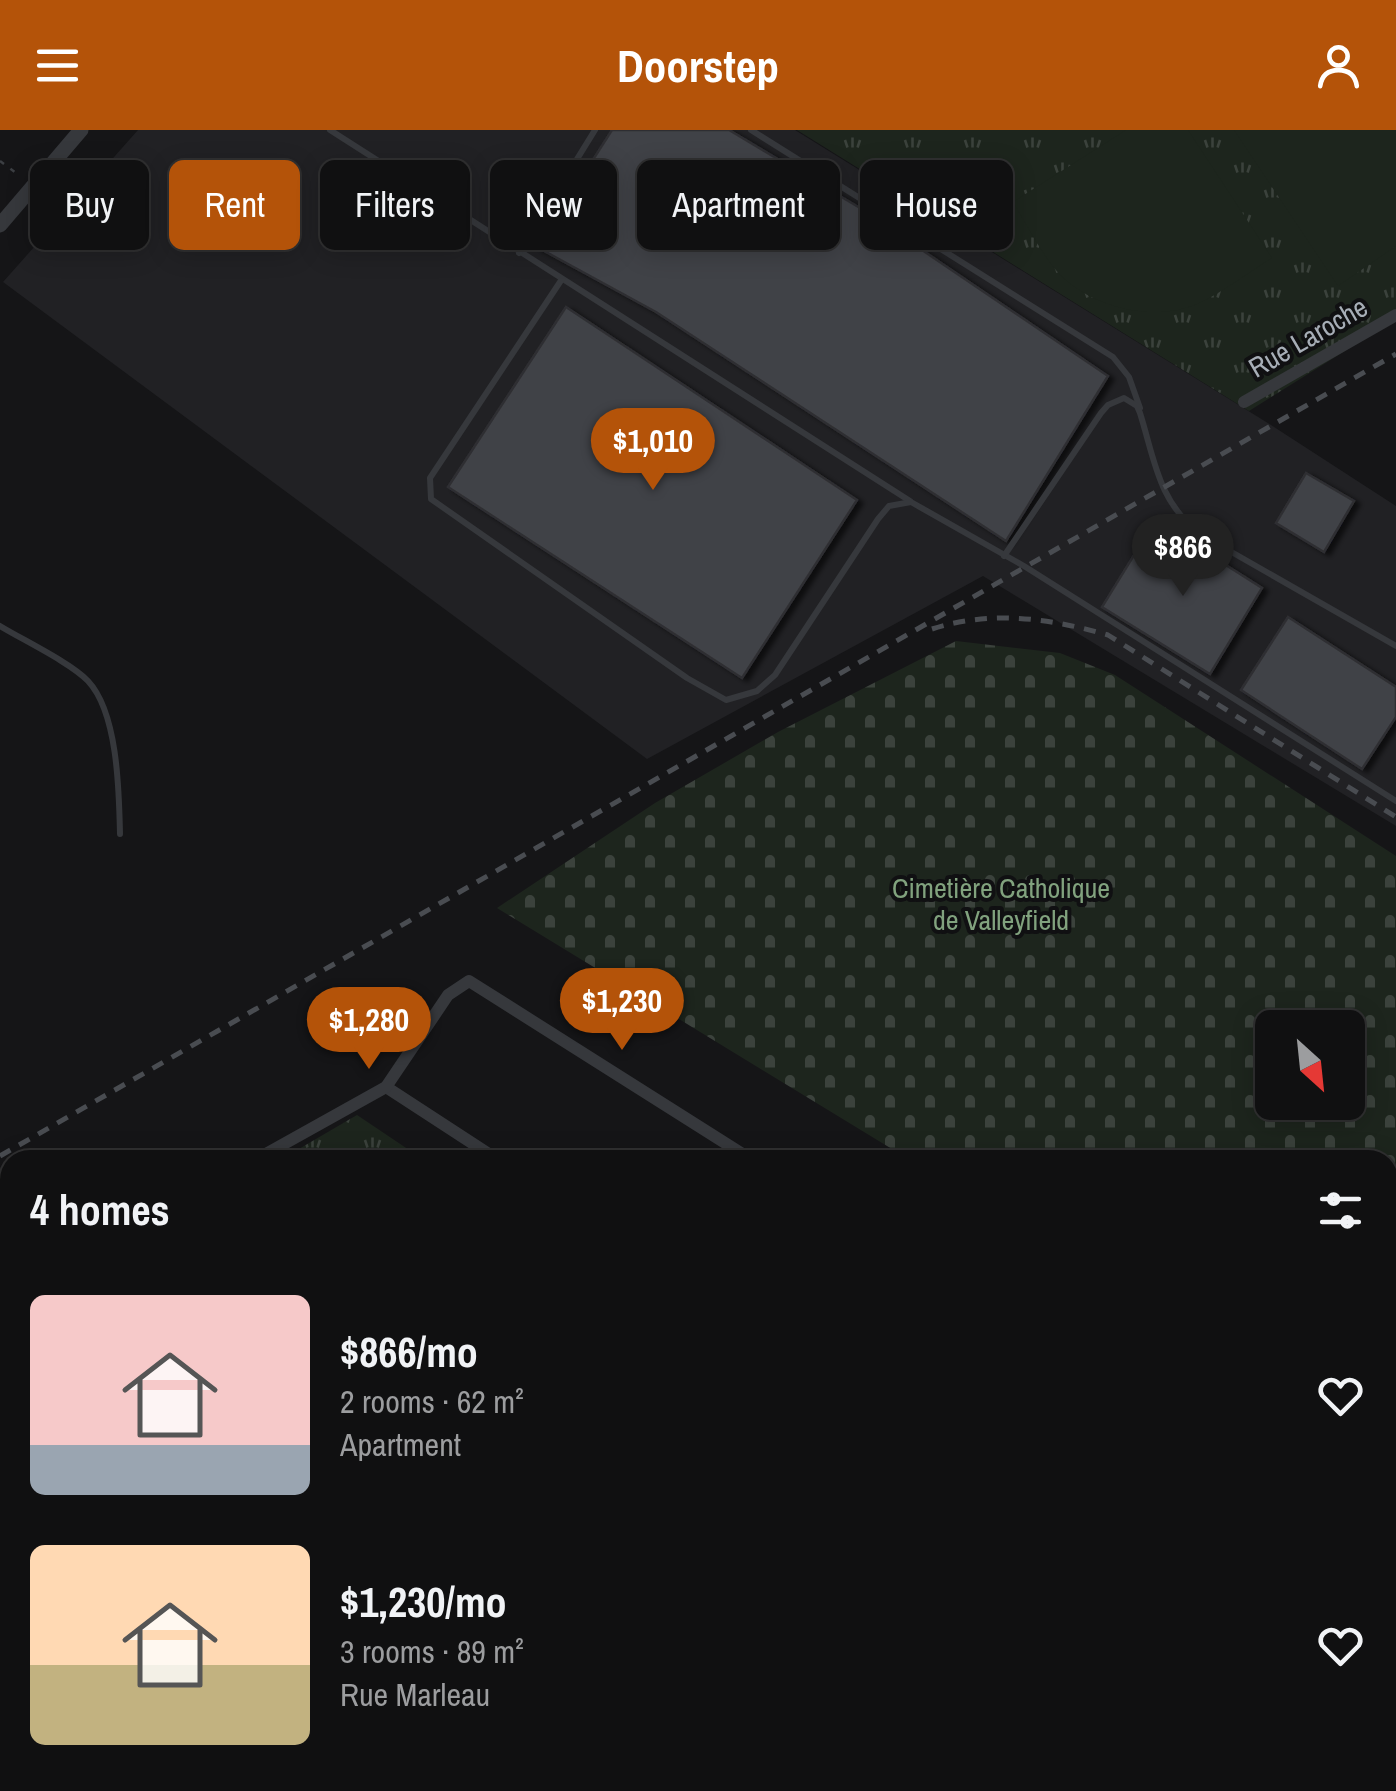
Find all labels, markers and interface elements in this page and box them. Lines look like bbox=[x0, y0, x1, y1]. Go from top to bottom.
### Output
text: Doorstep bbox=[617, 35, 779, 96]
icon: menu bbox=[30, 38, 85, 93]
icon: person bbox=[1311, 38, 1366, 93]
chip: Buy bbox=[30, 160, 149, 250]
chip: Rent bbox=[169, 160, 300, 250]
chip: Filters bbox=[320, 160, 470, 250]
chip: New bbox=[490, 160, 617, 250]
chip: Apartment bbox=[637, 160, 840, 250]
chip: House bbox=[860, 160, 1013, 250]
street label: Rue Laroche bbox=[1242, 288, 1374, 386]
pin: $1,010 bbox=[572, 408, 734, 493]
text: $1,010 bbox=[613, 419, 693, 462]
pin: $866 bbox=[1124, 514, 1242, 599]
text: $866 bbox=[1154, 525, 1212, 568]
park label: Cimetière Catholique de Valleyfield bbox=[892, 869, 1110, 939]
pin: $1,230 bbox=[541, 968, 703, 1053]
text: $1,230 bbox=[582, 979, 662, 1022]
pin: $1,280 bbox=[288, 987, 450, 1072]
text: $1,280 bbox=[329, 998, 409, 1041]
north arrow bbox=[1255, 1010, 1365, 1120]
map controls bbox=[1255, 1010, 1365, 1120]
text: 4 homes bbox=[30, 1182, 170, 1238]
icon: filters bbox=[1313, 1183, 1368, 1238]
text: $866/mo bbox=[340, 1324, 478, 1380]
icon: home bbox=[110, 1335, 230, 1455]
icon: heart bbox=[1313, 1368, 1368, 1423]
text: 2 rooms · 62 m² bbox=[340, 1380, 524, 1423]
text: Apartment bbox=[340, 1423, 461, 1466]
text: $1,230/mo bbox=[340, 1574, 507, 1630]
icon: home bbox=[110, 1585, 230, 1705]
icon: heart bbox=[1313, 1618, 1368, 1673]
text: 3 rooms · 89 m² bbox=[340, 1630, 524, 1673]
text: Rue Marleau bbox=[340, 1673, 490, 1716]

